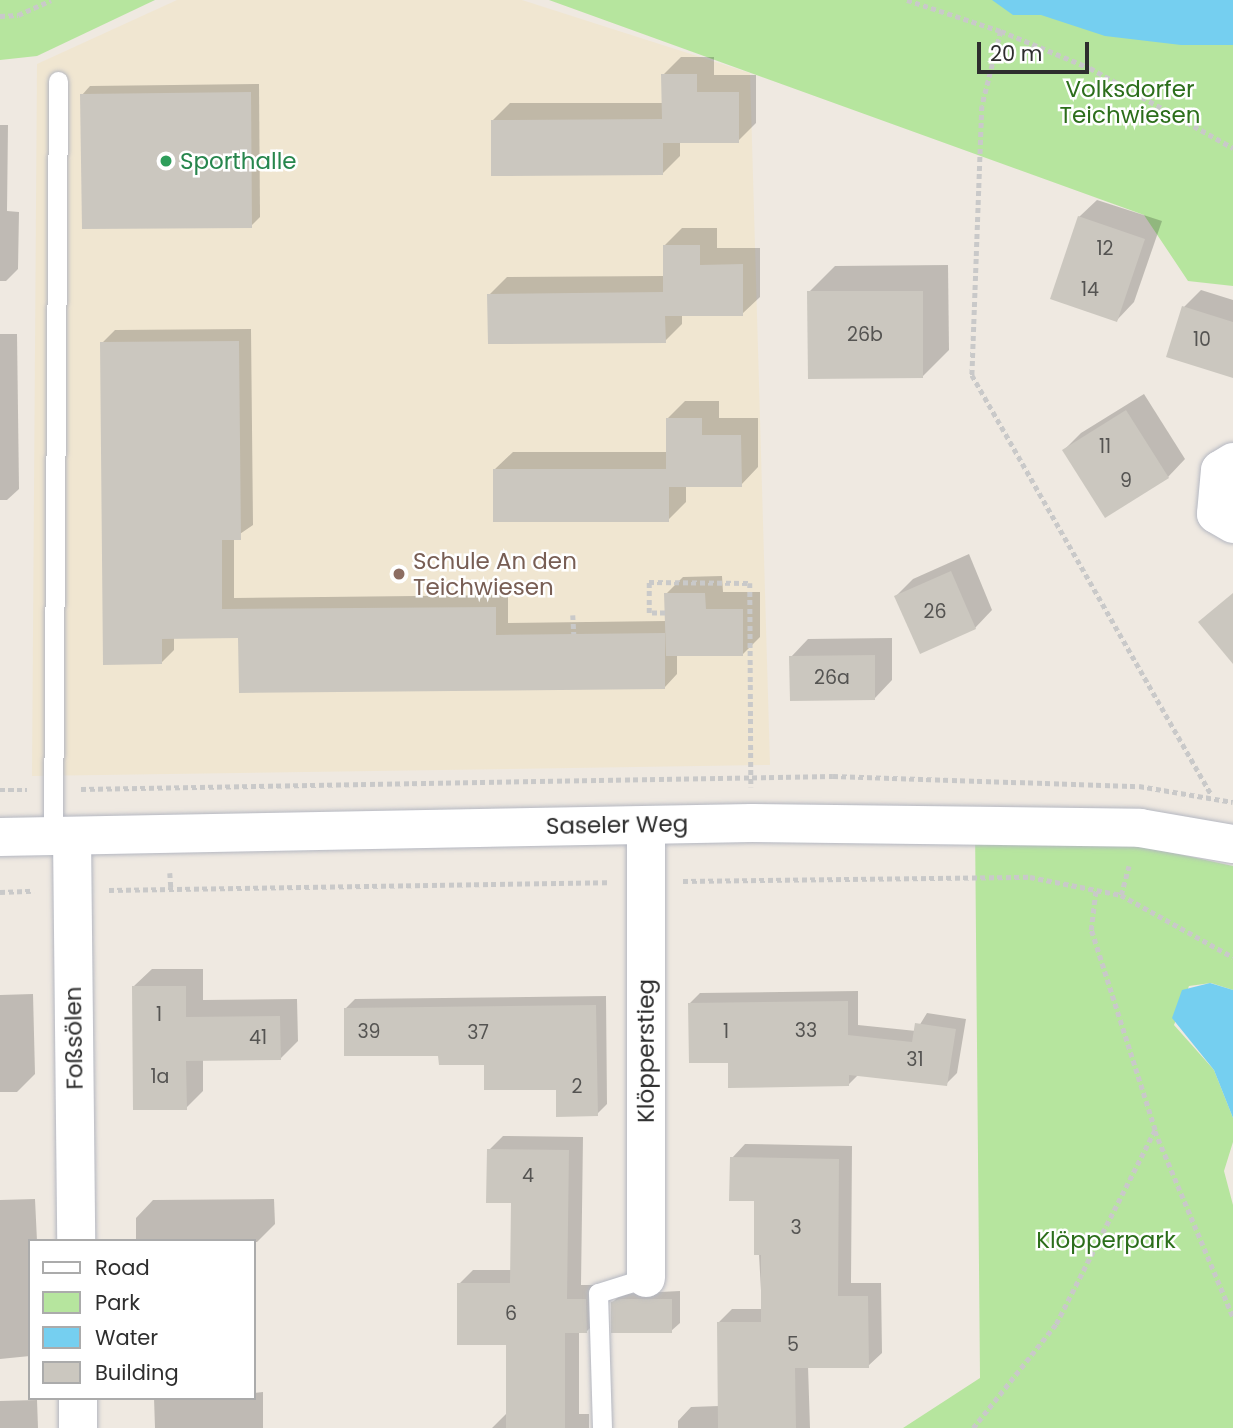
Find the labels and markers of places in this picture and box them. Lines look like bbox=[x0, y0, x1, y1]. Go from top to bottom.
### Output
place label: Sporthalle bbox=[180, 147, 297, 175]
marker: Sporthalle bbox=[158, 153, 174, 169]
place label: Schule An den Teichwiesen bbox=[413, 547, 577, 601]
marker: Schule An den Teichwiesen bbox=[391, 566, 407, 582]

